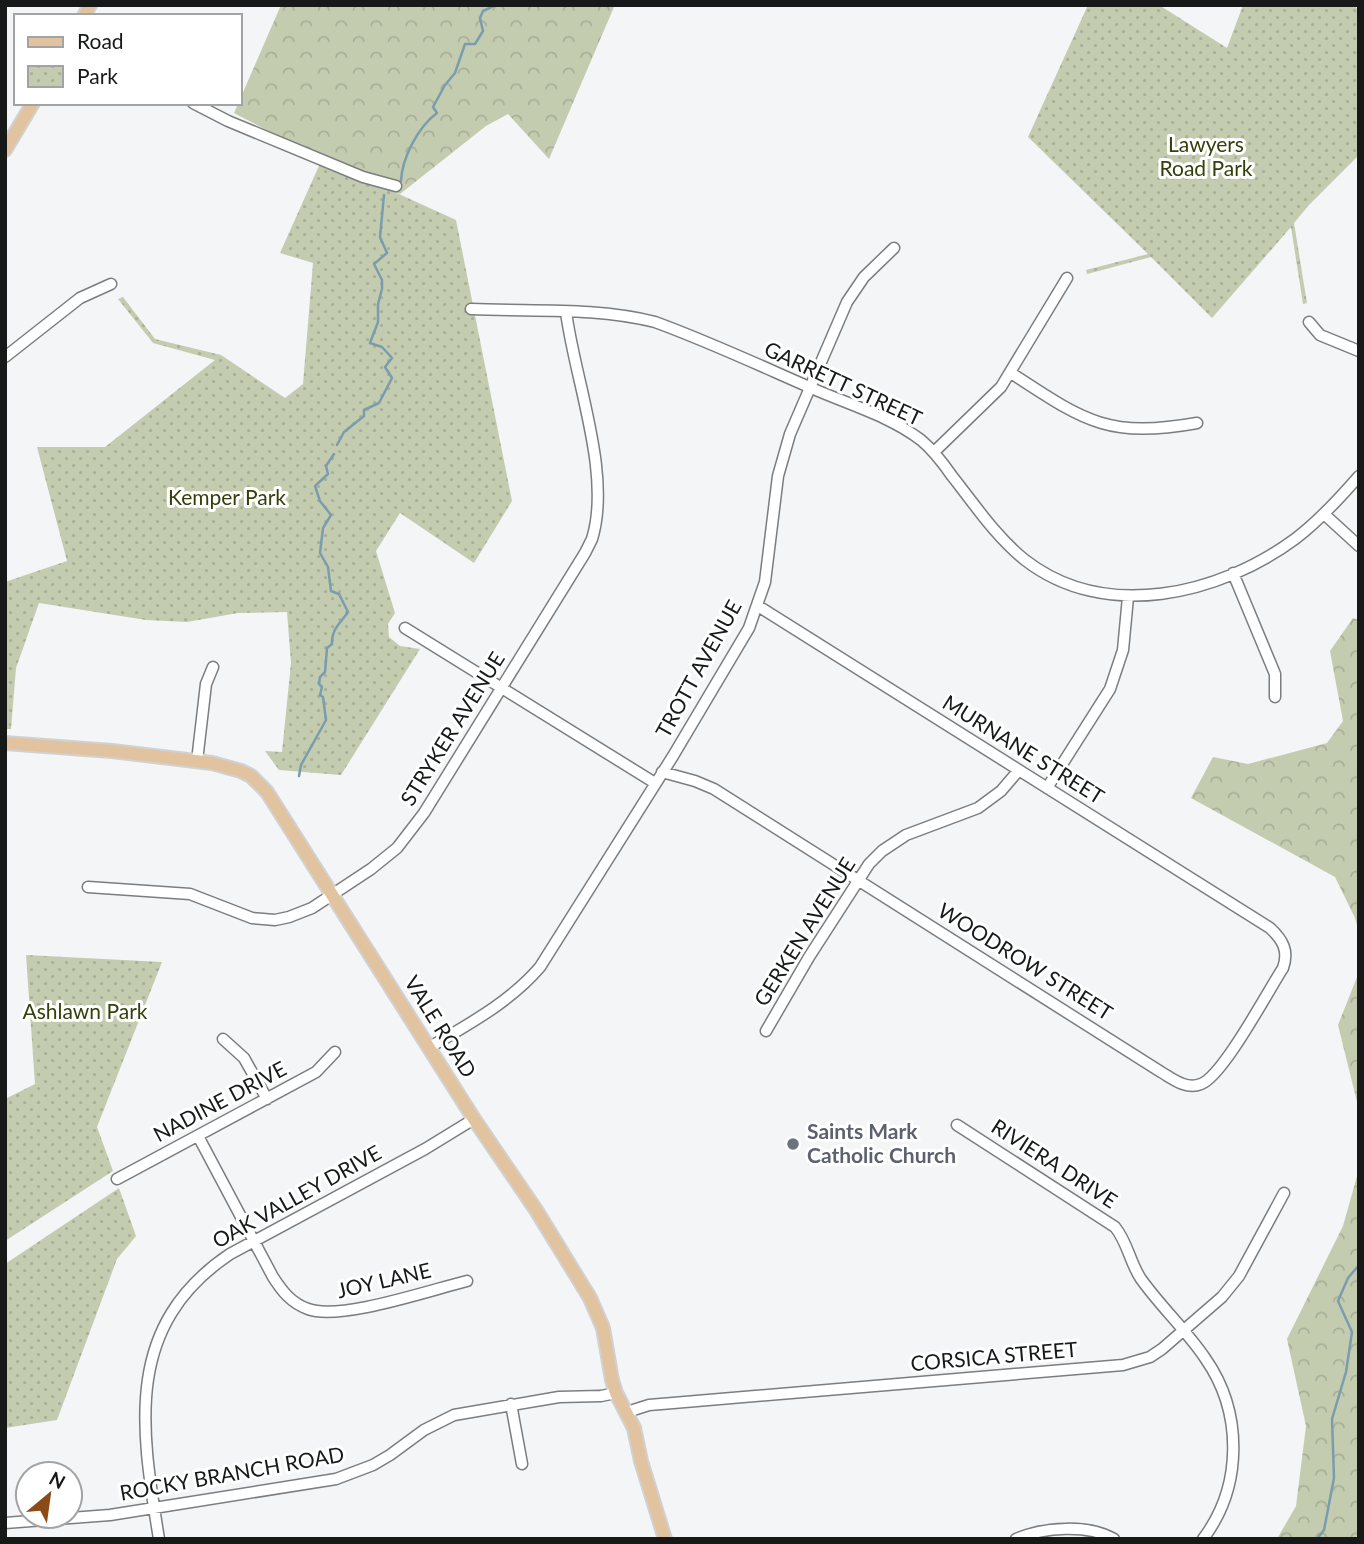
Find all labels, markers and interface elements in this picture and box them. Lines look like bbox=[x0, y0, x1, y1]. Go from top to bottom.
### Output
legend bbox=[14, 14, 242, 105]
text: Road bbox=[77, 28, 124, 53]
text: Park bbox=[77, 63, 118, 88]
park label: Lawyers Road Park bbox=[1160, 131, 1253, 180]
street label: GARRETT STREET bbox=[761, 335, 927, 430]
park label: Kemper Park bbox=[168, 484, 286, 509]
street label: TROTT AVENUE bbox=[650, 595, 746, 741]
street label: STRYKER AVENUE bbox=[394, 647, 509, 810]
street label: MURNANE STREET bbox=[939, 689, 1110, 809]
street label: GERKEN AVENUE bbox=[748, 852, 859, 1010]
street label: WOODROW STREET bbox=[934, 897, 1118, 1025]
street label: VALE ROAD bbox=[400, 971, 482, 1082]
park label: Ashlawn Park bbox=[23, 998, 148, 1023]
street label: NADINE DRIVE bbox=[149, 1055, 290, 1146]
street label: RIVIERA DRIVE bbox=[987, 1113, 1122, 1213]
place label: Saints Mark Catholic Church bbox=[807, 1118, 956, 1167]
marker: Saints Mark Catholic Church bbox=[785, 1136, 801, 1152]
street label: OAK VALLEY DRIVE bbox=[207, 1139, 385, 1252]
street label: JOY LANE bbox=[334, 1257, 433, 1302]
street label: CORSICA STREET bbox=[909, 1336, 1079, 1375]
street label: ROCKY BRANCH ROAD bbox=[118, 1440, 346, 1505]
north arrow bbox=[14, 1460, 84, 1530]
text: N bbox=[46, 1466, 69, 1493]

